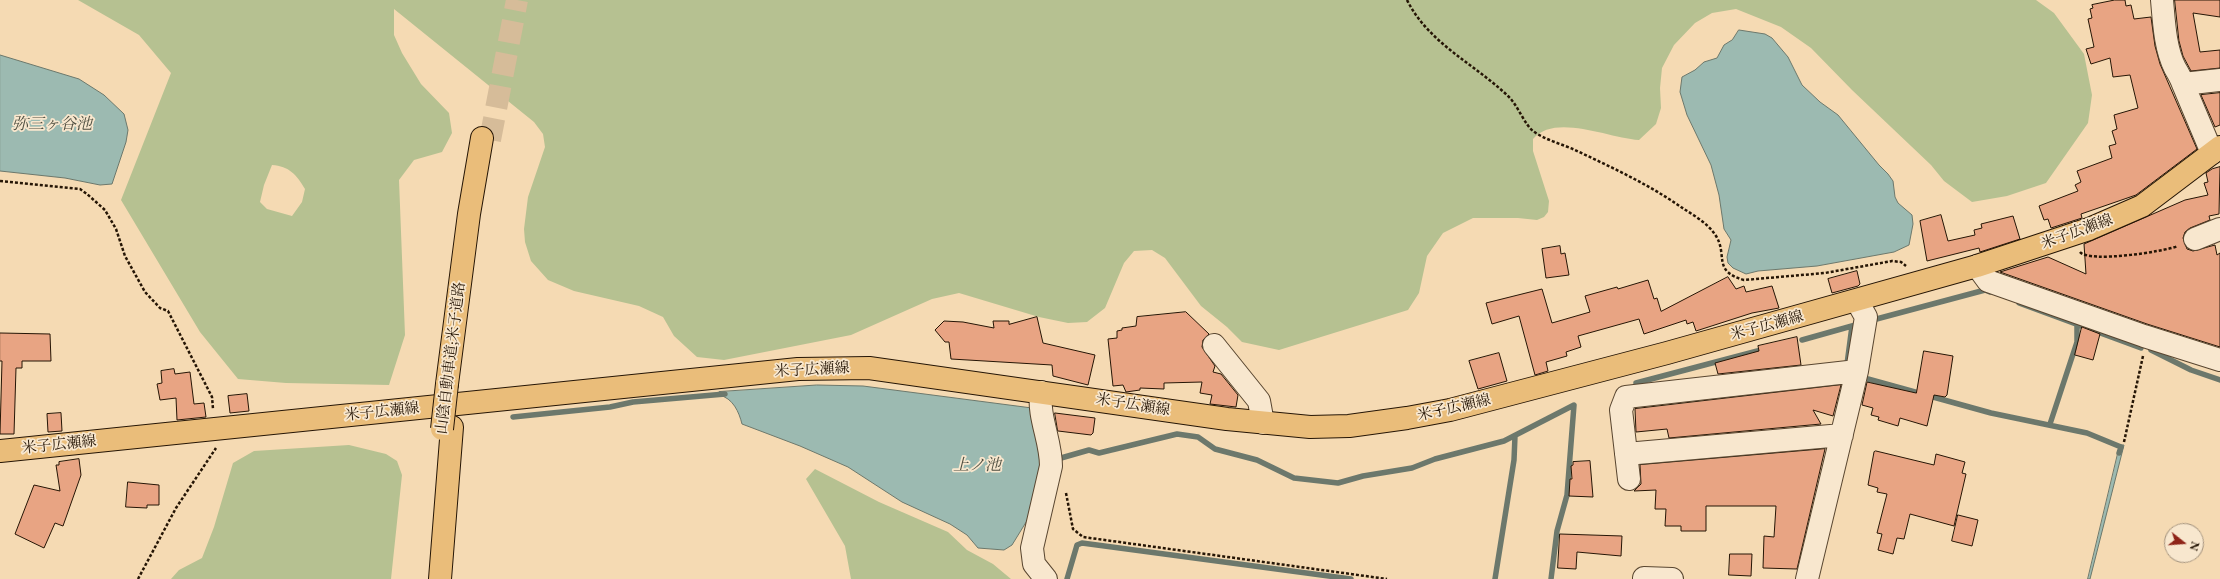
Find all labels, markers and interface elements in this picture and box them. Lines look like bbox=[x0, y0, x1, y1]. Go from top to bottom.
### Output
water label: 弥三ヶ谷池 bbox=[12, 115, 92, 135]
street label: 米子広瀬線 bbox=[2039, 211, 2115, 253]
street label: 山陰自動車道;米子道路 bbox=[433, 281, 469, 435]
street label: 米子広瀬線 bbox=[1728, 308, 1806, 344]
street label: 米子広瀬線 bbox=[774, 359, 850, 381]
street label: 米子広瀬線 bbox=[1095, 390, 1171, 420]
street label: 米子広瀬線 bbox=[1415, 391, 1493, 425]
street label: 米子広瀬線 bbox=[344, 399, 420, 425]
street label: 米子広瀬線 bbox=[21, 432, 97, 458]
water label: 上ノ池 bbox=[953, 456, 1001, 476]
north arrow bbox=[2164, 523, 2204, 563]
text: N bbox=[2187, 540, 2203, 553]

